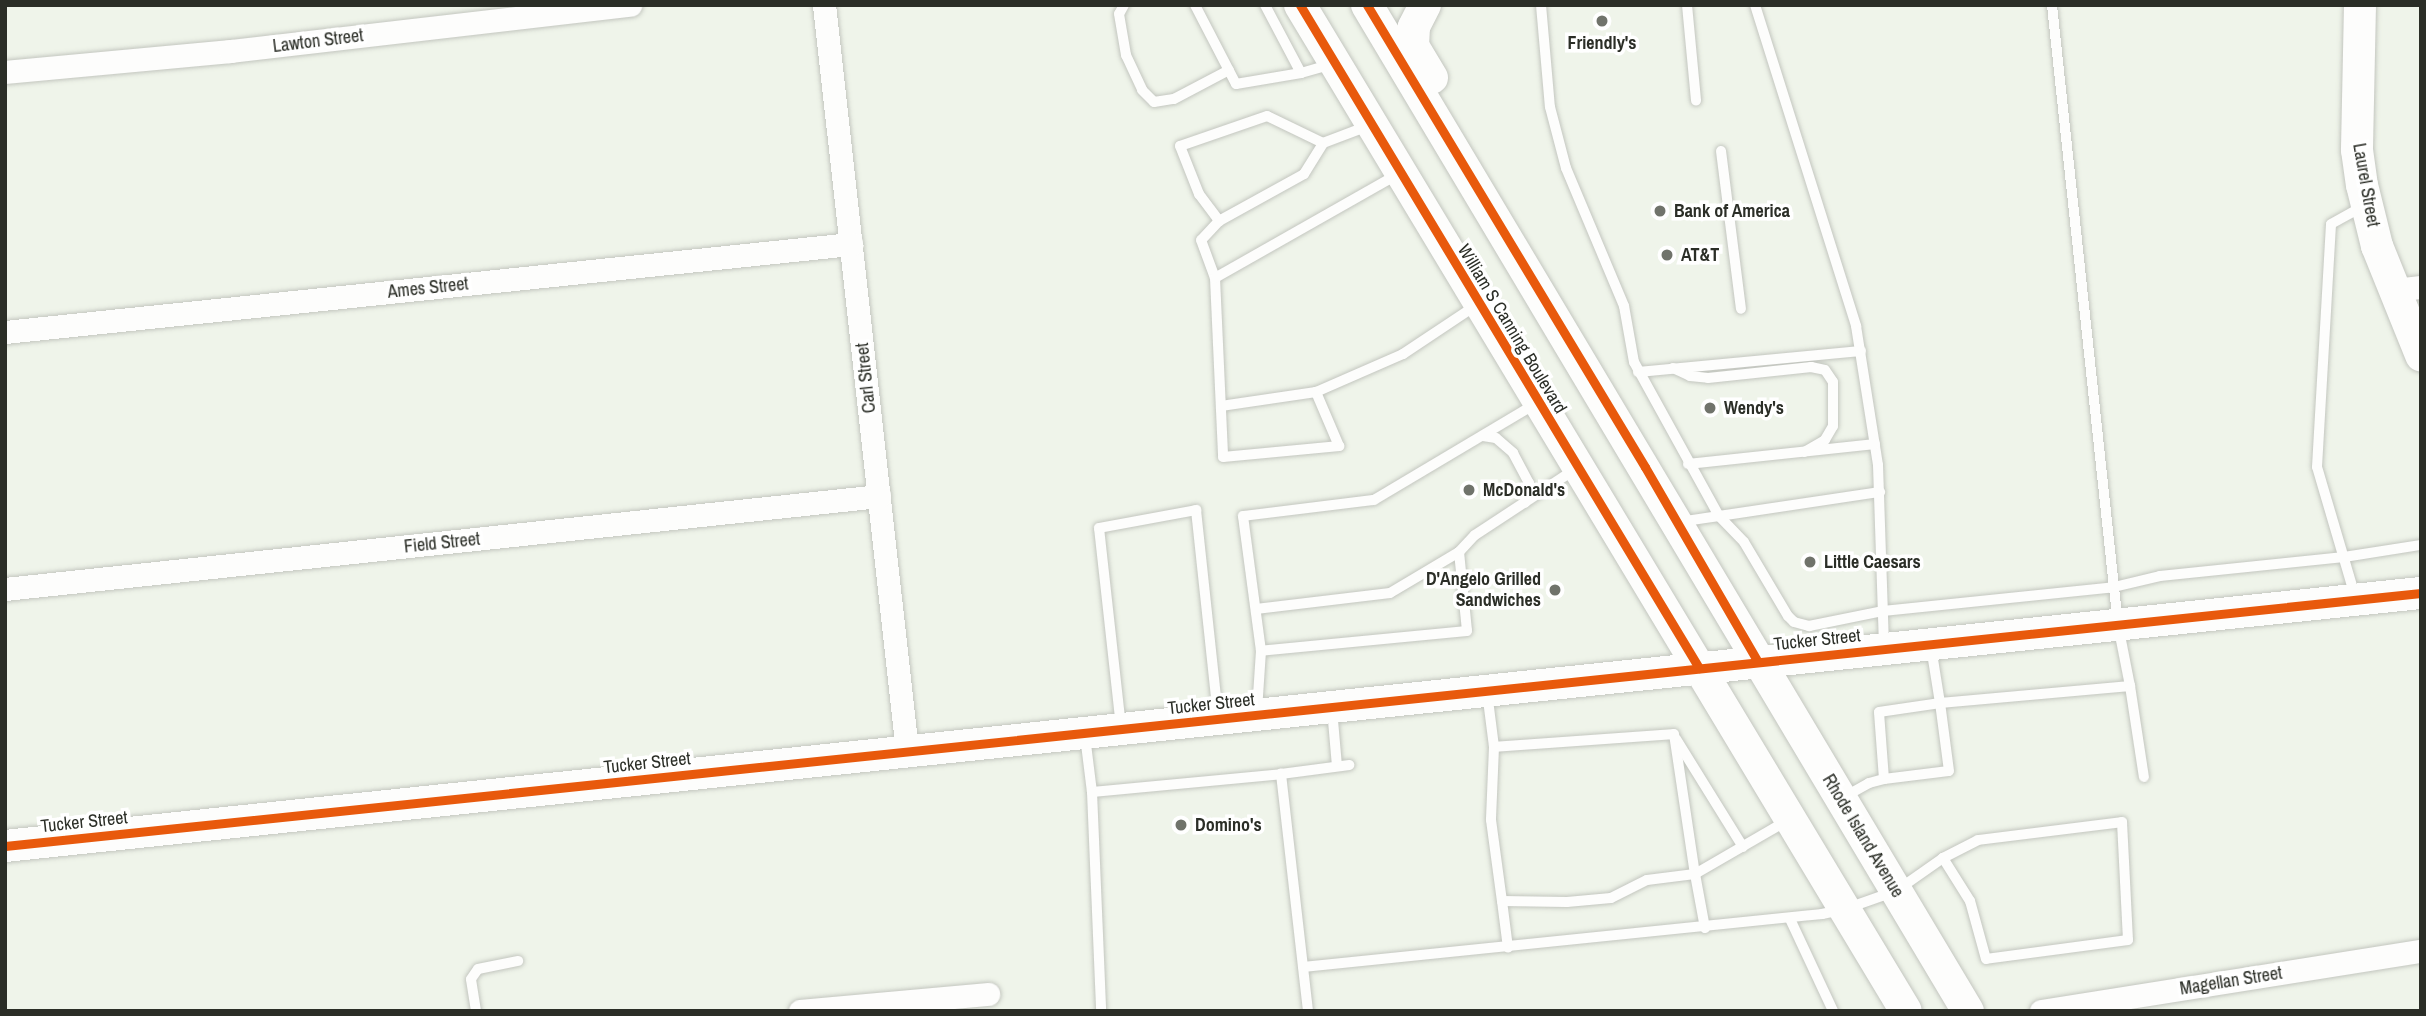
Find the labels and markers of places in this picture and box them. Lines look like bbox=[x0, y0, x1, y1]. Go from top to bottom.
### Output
marker: Friendly's bbox=[1594, 13, 1610, 29]
place label: Friendly's bbox=[1567, 32, 1637, 54]
place label: Bank of America bbox=[1674, 200, 1790, 222]
marker: Bank of America bbox=[1652, 203, 1668, 219]
place label: AT&T bbox=[1681, 244, 1719, 266]
marker: AT&T bbox=[1659, 247, 1675, 263]
place label: Wendy's bbox=[1724, 397, 1784, 419]
marker: Wendy's bbox=[1702, 400, 1718, 416]
place label: McDonald's bbox=[1483, 479, 1565, 501]
marker: McDonald's bbox=[1461, 482, 1477, 498]
place label: Little Caesars bbox=[1824, 551, 1921, 573]
marker: Little Caesars bbox=[1802, 554, 1818, 570]
place label: D'Angelo Grilled Sandwiches bbox=[1426, 569, 1541, 612]
marker: D'Angelo Grilled Sandwiches bbox=[1547, 582, 1563, 598]
place label: Domino's bbox=[1195, 814, 1262, 836]
marker: Domino's bbox=[1173, 817, 1189, 833]

